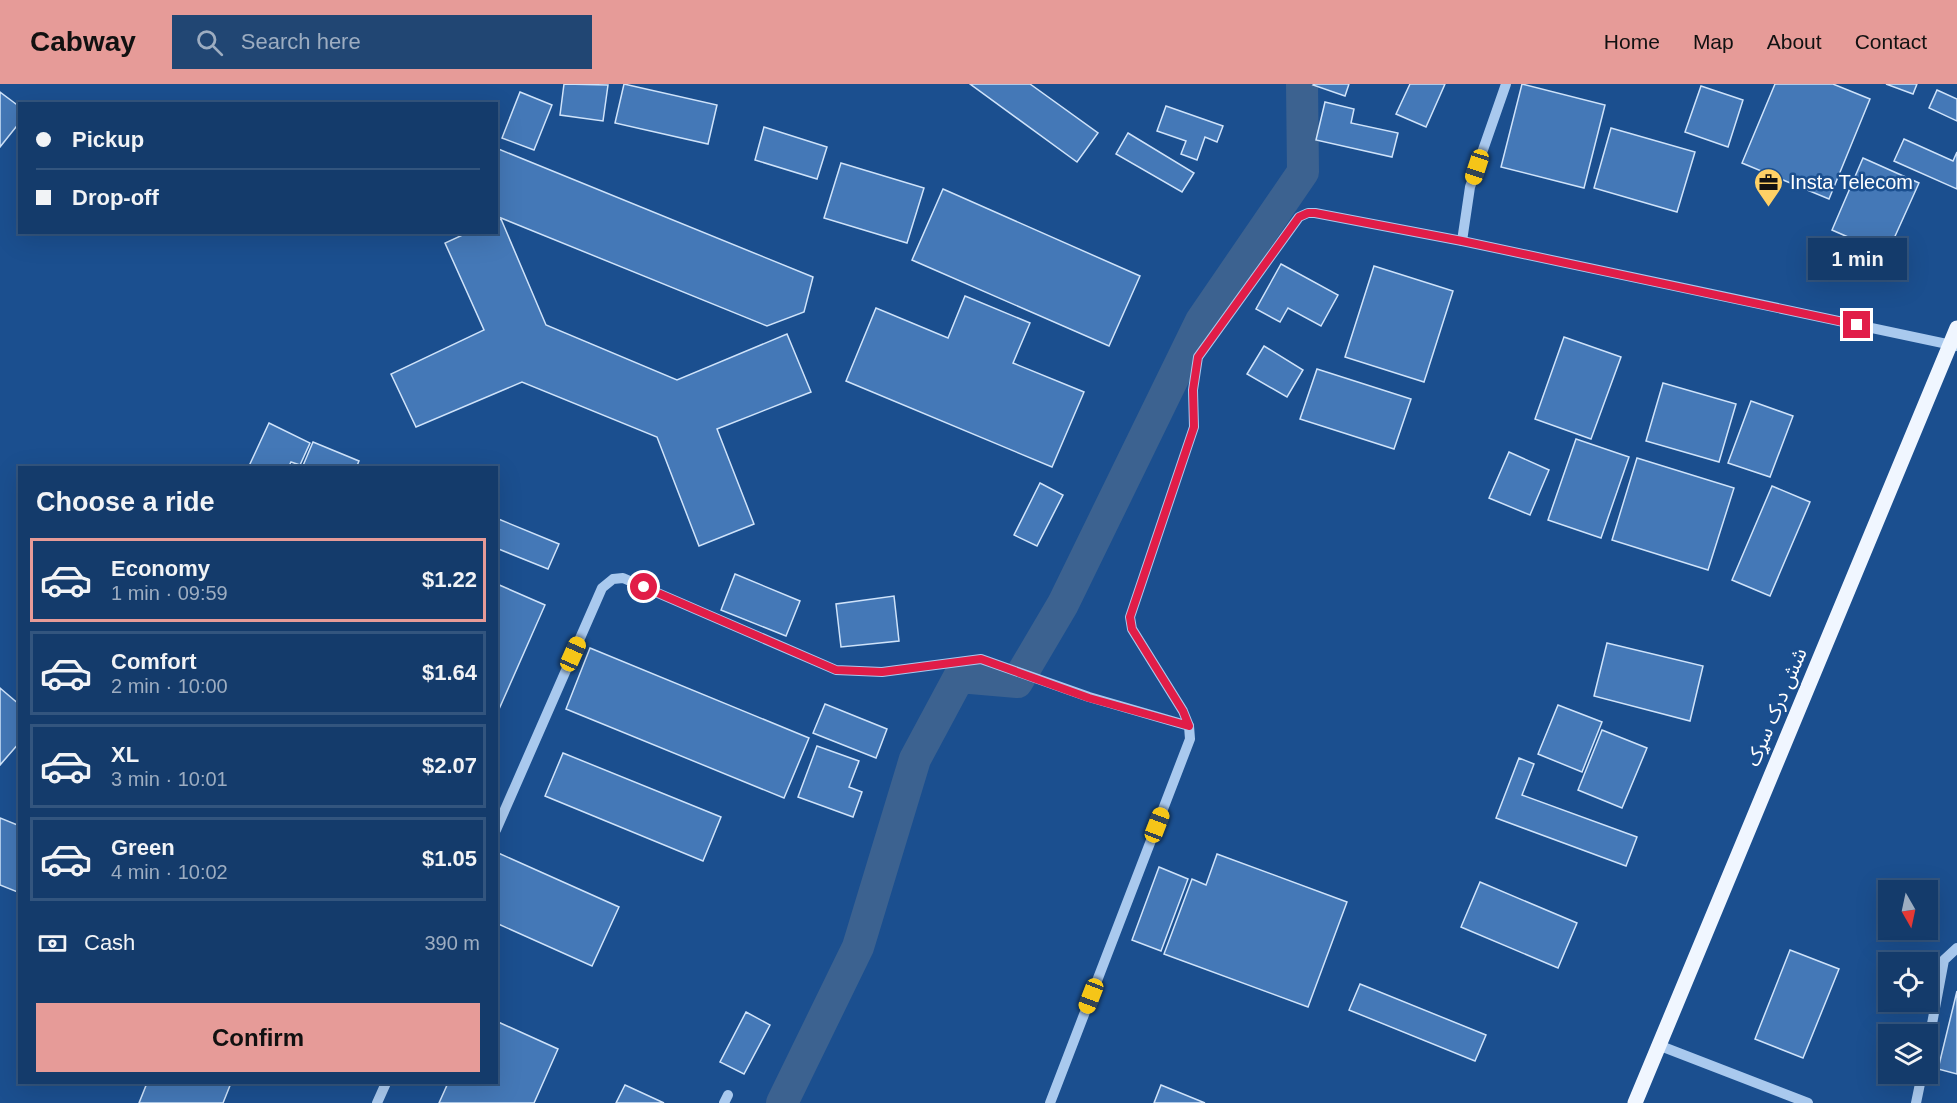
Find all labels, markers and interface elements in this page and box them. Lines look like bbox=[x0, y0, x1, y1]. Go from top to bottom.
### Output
search box bbox=[172, 15, 592, 69]
text: Cabway bbox=[30, 26, 136, 57]
icon: search bbox=[193, 26, 226, 59]
text: Search here bbox=[241, 29, 361, 54]
text: Home bbox=[1604, 30, 1660, 53]
text: Map bbox=[1693, 30, 1734, 53]
text: About bbox=[1767, 30, 1822, 53]
text: Contact bbox=[1855, 30, 1927, 53]
text: Pickup bbox=[72, 127, 144, 152]
car bbox=[1463, 147, 1491, 187]
office icon: Insta Telecom bbox=[1753, 166, 1785, 208]
place label: Insta Telecom bbox=[1790, 171, 1913, 193]
text: Drop-off bbox=[72, 185, 159, 210]
callout: 1 min bbox=[1808, 238, 1906, 280]
text: 1 min bbox=[1831, 248, 1884, 270]
route end bbox=[1843, 311, 1870, 338]
text: Choose a ride bbox=[36, 487, 215, 517]
icon: car bbox=[39, 553, 93, 607]
text: Economy bbox=[111, 556, 210, 581]
text: $1.22 bbox=[422, 567, 477, 592]
route start bbox=[630, 573, 657, 600]
text: 1 min · 09:59 bbox=[111, 582, 228, 604]
car bbox=[557, 634, 589, 674]
street label: شش درک سړک bbox=[1741, 645, 1812, 770]
icon: car bbox=[39, 646, 93, 700]
text: Comfort bbox=[111, 649, 197, 674]
text: $1.64 bbox=[422, 660, 477, 685]
text: 2 min · 10:00 bbox=[111, 675, 228, 697]
icon: car bbox=[39, 739, 93, 793]
text: XL bbox=[111, 742, 139, 767]
text: $2.07 bbox=[422, 753, 477, 778]
text: 3 min · 10:01 bbox=[111, 768, 228, 790]
car bbox=[1142, 805, 1172, 845]
icon: car bbox=[39, 832, 93, 886]
text: Green bbox=[111, 835, 175, 860]
text: $1.05 bbox=[422, 846, 477, 871]
text: 4 min · 10:02 bbox=[111, 861, 228, 883]
north arrow bbox=[1878, 880, 1938, 940]
map controls bbox=[1878, 880, 1938, 1084]
icon: cash bbox=[36, 927, 69, 960]
text: Cash bbox=[84, 930, 135, 955]
text: 390 m bbox=[424, 932, 480, 954]
button: locate bbox=[1878, 952, 1938, 1012]
car bbox=[1076, 976, 1106, 1016]
button: Confirm bbox=[36, 1003, 480, 1072]
button: layers bbox=[1878, 1024, 1938, 1084]

